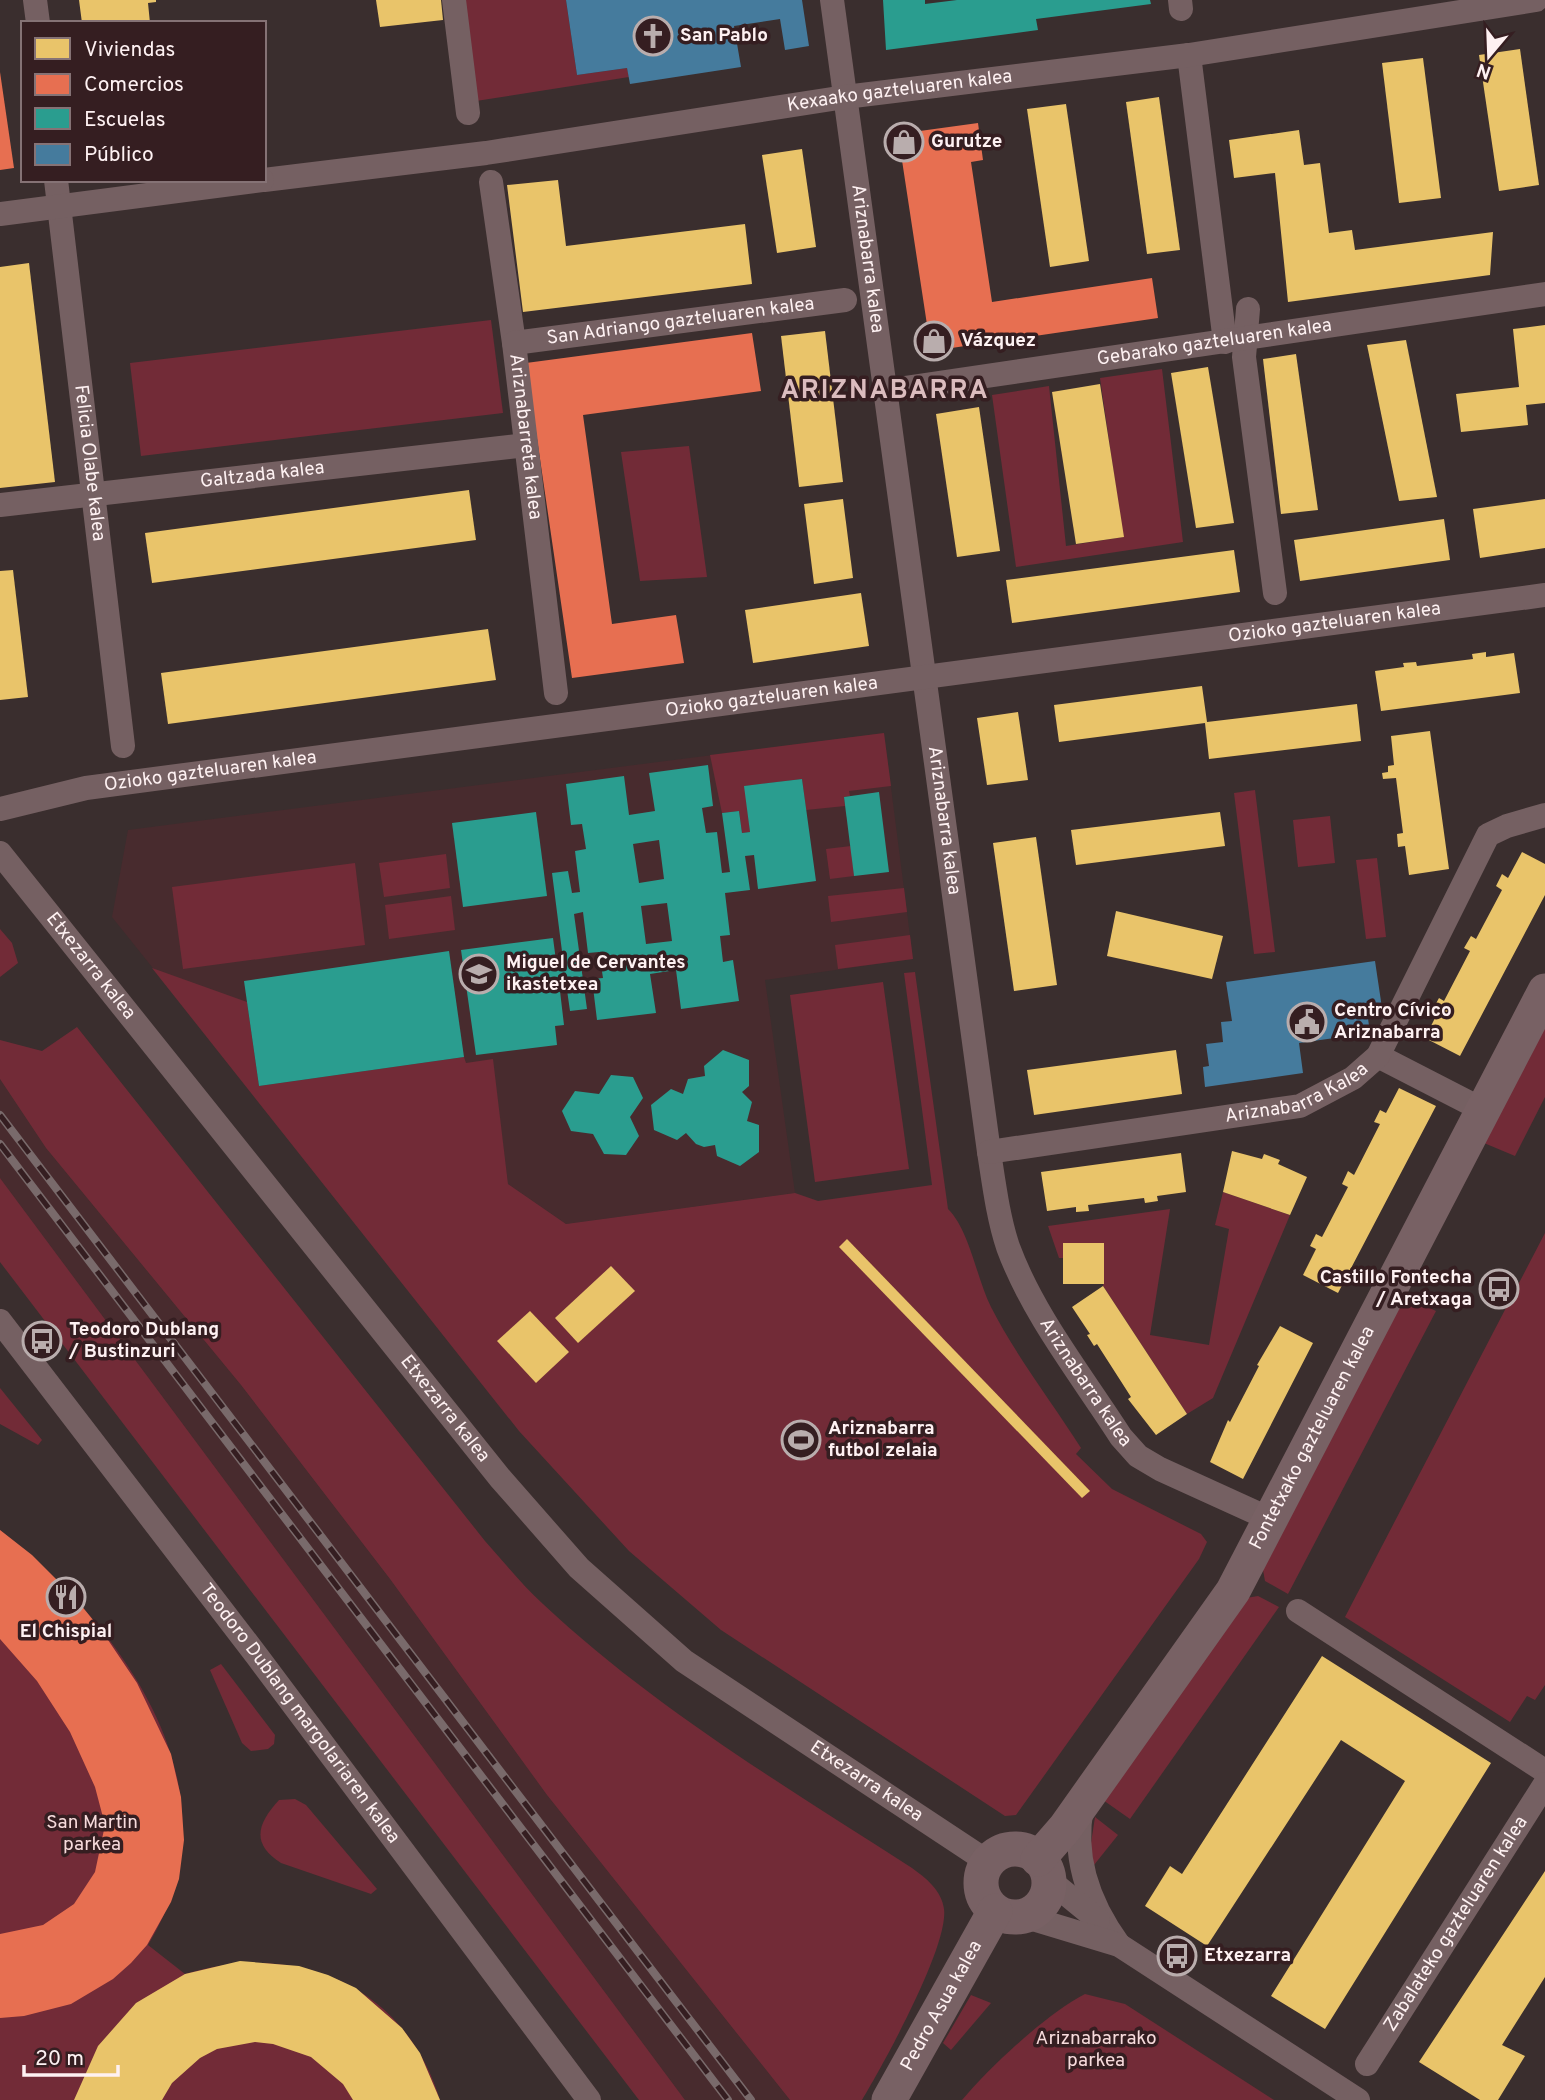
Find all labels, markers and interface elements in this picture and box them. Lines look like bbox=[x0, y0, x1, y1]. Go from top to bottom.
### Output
church icon: San Pablo bbox=[632, 15, 674, 57]
legend bbox=[21, 21, 266, 182]
north arrow bbox=[1454, 21, 1524, 91]
place label: San Pablo bbox=[680, 24, 768, 48]
text: Viviendas bbox=[84, 37, 175, 64]
text: N bbox=[1474, 57, 1494, 84]
street label: Kexaako gazteluaren kalea bbox=[785, 65, 1014, 118]
text: Comercios bbox=[84, 72, 184, 99]
text: Escuelas bbox=[84, 107, 166, 134]
shop icon: Gurutze bbox=[883, 121, 925, 163]
place label: Gurutze bbox=[931, 130, 1002, 154]
text: Público bbox=[84, 142, 154, 169]
street label: Ariznabarra kalea bbox=[845, 183, 889, 335]
street label: San Adriango gazteluaren kalea bbox=[545, 292, 816, 351]
street label: Gebarako gazteluaren kalea bbox=[1095, 313, 1334, 372]
shop icon: Vázquez bbox=[913, 320, 955, 362]
place label: Vázquez bbox=[961, 329, 1036, 353]
street label: Ariznabarreta kalea bbox=[503, 352, 547, 521]
district label: ARIZNABARRA bbox=[780, 375, 990, 408]
street label: Felicia Olabe kalea bbox=[68, 383, 111, 543]
street label: Galtzada kalea bbox=[199, 456, 326, 494]
street label: Ozioko gazteluaren kalea bbox=[1227, 597, 1442, 649]
street label: Ozioko gazteluaren kalea bbox=[664, 671, 879, 723]
street label: Ariznabarra kalea bbox=[922, 744, 966, 896]
street label: Ozioko gazteluaren kalea bbox=[103, 746, 318, 797]
street label: Etxezarra kalea bbox=[40, 908, 141, 1025]
place label: Miguel de Cervantes ikastetxea bbox=[506, 951, 686, 997]
school or university icon: Miguel de Cervantes ikastetxea bbox=[458, 953, 500, 995]
place label: Centro Cívico Ariznabarra bbox=[1334, 999, 1452, 1045]
public building icon: Centro Cívico Ariznabarra bbox=[1286, 1001, 1328, 1043]
street label: Ariznabarra Kalea bbox=[1223, 1058, 1374, 1129]
place label: Castillo Fontecha / Aretxaga bbox=[1320, 1266, 1472, 1312]
bus stop icon: Castillo Fontecha / Aretxaga bbox=[1478, 1268, 1520, 1310]
street label: Ariznabarra kalea bbox=[1034, 1314, 1137, 1452]
place label: Teodoro Dublang / Bustinzuri bbox=[68, 1318, 219, 1364]
bus stop icon: Teodoro Dublang / Bustinzuri bbox=[21, 1320, 63, 1362]
street label: Fontetxako gazteluaren kalea bbox=[1244, 1322, 1381, 1554]
street label: Etxezarra kalea bbox=[395, 1350, 495, 1468]
place label: Ariznabarra futbol zelaia bbox=[828, 1417, 938, 1463]
sports icon: Ariznabarra futbol zelaia bbox=[780, 1419, 822, 1461]
restaurant icon: El Chispial bbox=[45, 1576, 87, 1618]
street label: Teodoro Dublang margolariaren kalea bbox=[194, 1579, 405, 1849]
place label: El Chispial bbox=[20, 1620, 112, 1644]
street label: Etxezarra kalea bbox=[805, 1736, 927, 1828]
park label: San Martin parkea bbox=[46, 1811, 138, 1857]
street label: Zabalateko gazteluaren kalea bbox=[1379, 1812, 1533, 2036]
bus stop icon: Etxezarra bbox=[1156, 1935, 1198, 1977]
street label: Pedro Asua kalea bbox=[896, 1936, 988, 2075]
place label: Etxezarra bbox=[1204, 1944, 1291, 1968]
park label: Ariznabarrako parkea bbox=[1035, 2027, 1157, 2073]
scale bar bbox=[24, 2034, 119, 2078]
text: 20 m bbox=[35, 2046, 84, 2073]

